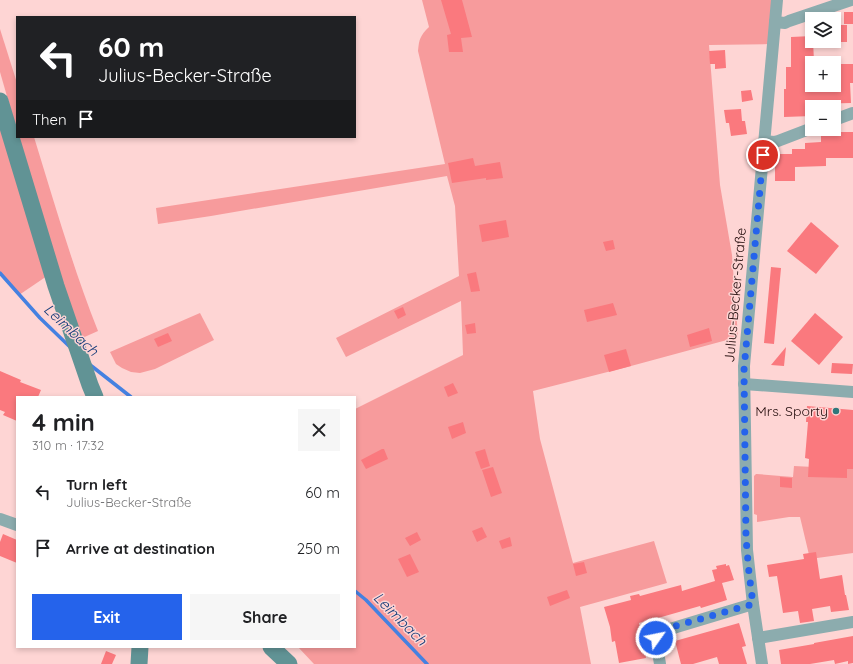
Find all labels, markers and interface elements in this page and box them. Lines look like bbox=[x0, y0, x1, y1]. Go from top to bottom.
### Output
map controls bbox=[805, 12, 841, 136]
button: layers bbox=[805, 12, 841, 48]
text: 60 m bbox=[98, 29, 164, 64]
icon: left bbox=[32, 32, 84, 84]
button: + bbox=[805, 56, 841, 92]
text: Julius-Becker-Straße bbox=[98, 64, 272, 87]
button: − bbox=[805, 100, 841, 136]
icon: arrive bbox=[75, 108, 97, 130]
text: Then bbox=[32, 110, 67, 129]
pin bbox=[746, 138, 780, 172]
icon: arrive bbox=[752, 144, 774, 166]
street label: Julius-Becker-Straße bbox=[720, 227, 750, 363]
water label: Leimbach bbox=[40, 300, 103, 360]
place label: Mrs. Sporty bbox=[755, 402, 828, 420]
marker: Mrs. Sporty bbox=[831, 406, 841, 416]
text: 4 min bbox=[32, 407, 95, 437]
button: close bbox=[298, 409, 340, 451]
text: 310 m · 17:32 bbox=[32, 437, 104, 453]
text: Turn left bbox=[66, 475, 128, 494]
icon: left bbox=[32, 481, 54, 503]
text: 60 m bbox=[305, 483, 340, 502]
text: Julius-Becker-Straße bbox=[66, 494, 191, 510]
icon: arrive bbox=[32, 537, 54, 559]
text: Arrive at destination bbox=[66, 539, 215, 558]
text: 250 m bbox=[297, 539, 340, 558]
water label: Leimbach bbox=[370, 588, 431, 650]
button: Exit bbox=[32, 594, 182, 640]
button: Share bbox=[190, 594, 340, 640]
position arrow bbox=[635, 617, 677, 659]

